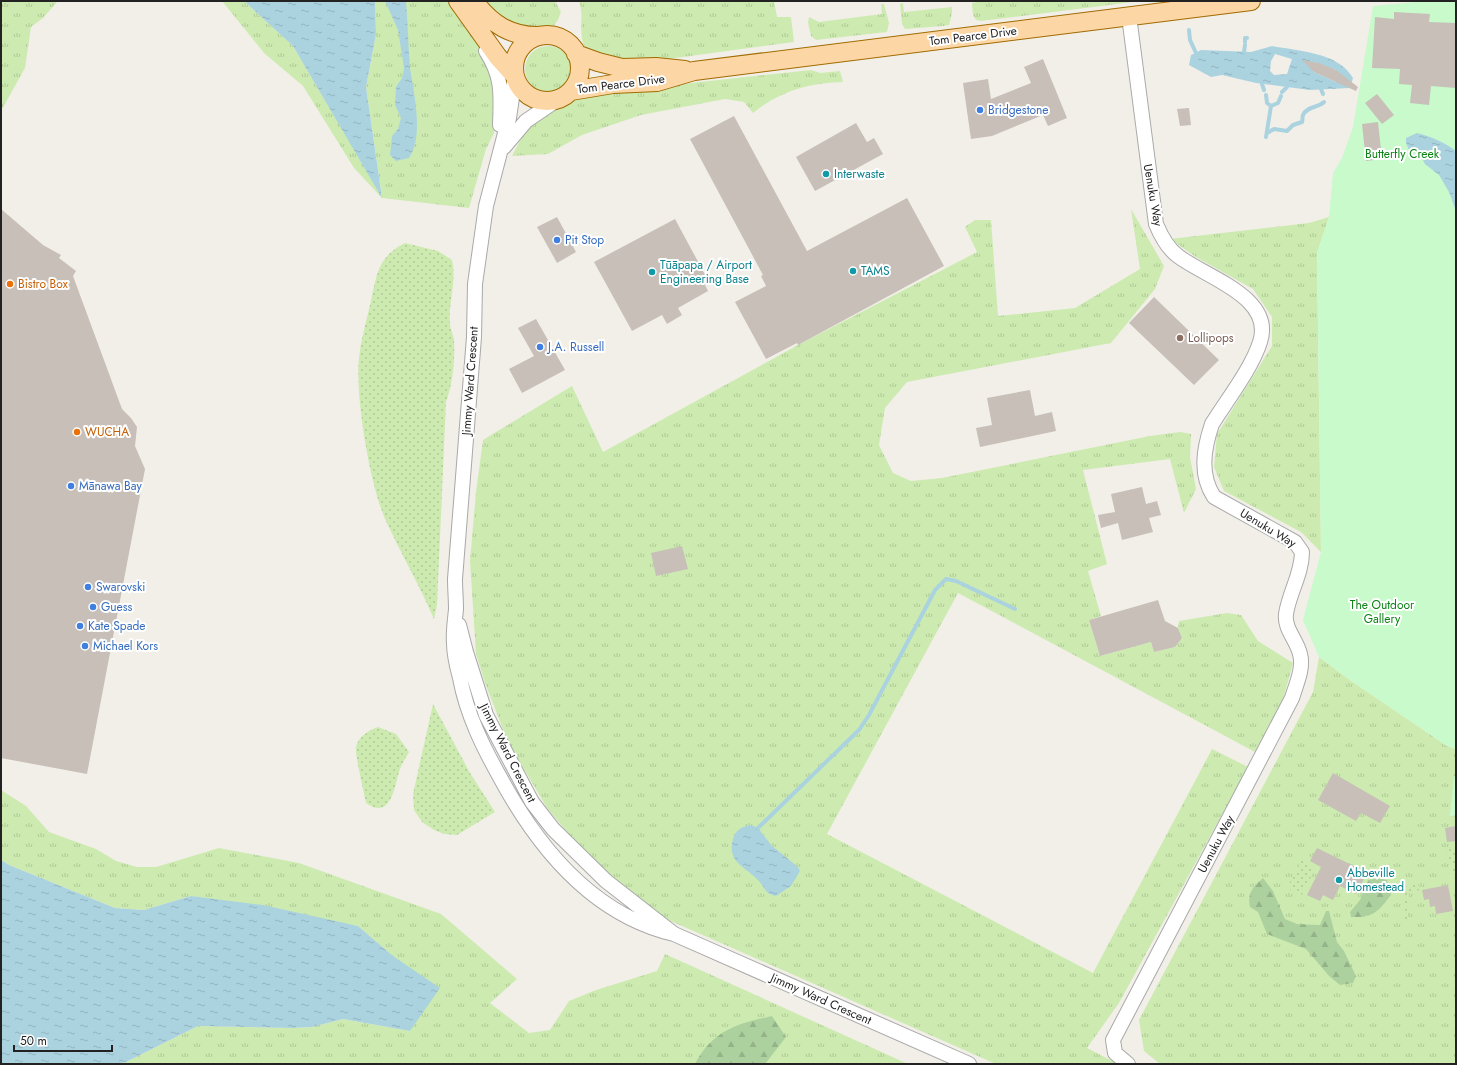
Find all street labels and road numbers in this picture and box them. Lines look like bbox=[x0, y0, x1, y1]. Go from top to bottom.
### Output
street label: Tom Pearce Drive bbox=[928, 22, 1018, 50]
street label: Tom Pearce Drive bbox=[576, 70, 666, 98]
street label: Uenuku Way bbox=[1139, 162, 1167, 228]
street label: Jimmy Ward Crescent bbox=[457, 326, 483, 438]
street label: Uenuku Way bbox=[1236, 504, 1300, 552]
street label: Jimmy Ward Crescent bbox=[474, 699, 541, 806]
street label: Uenuku Way bbox=[1193, 811, 1239, 876]
street label: Jimmy Ward Crescent bbox=[766, 968, 874, 1029]

